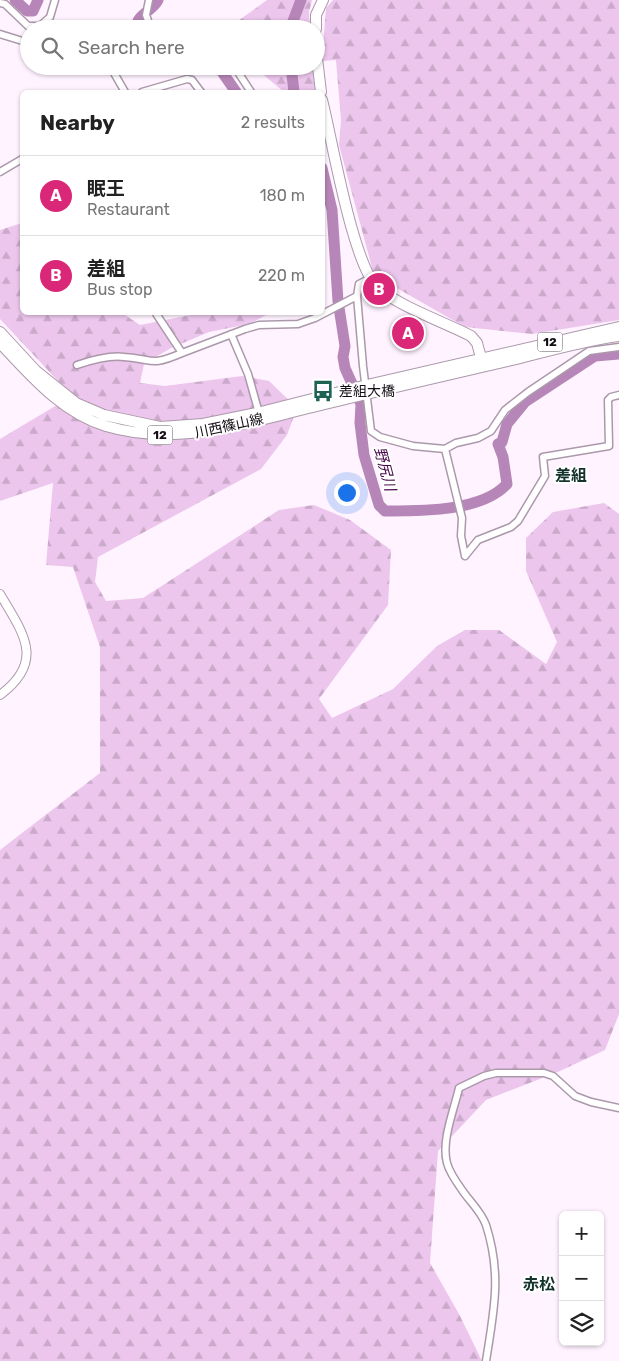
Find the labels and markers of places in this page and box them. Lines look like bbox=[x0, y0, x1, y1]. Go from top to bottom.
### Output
pin: B bbox=[363, 270, 395, 308]
pin: A bbox=[392, 314, 424, 352]
bus stop icon: 差組大橋 bbox=[310, 378, 336, 404]
place label: 差組大橋 bbox=[339, 383, 395, 400]

